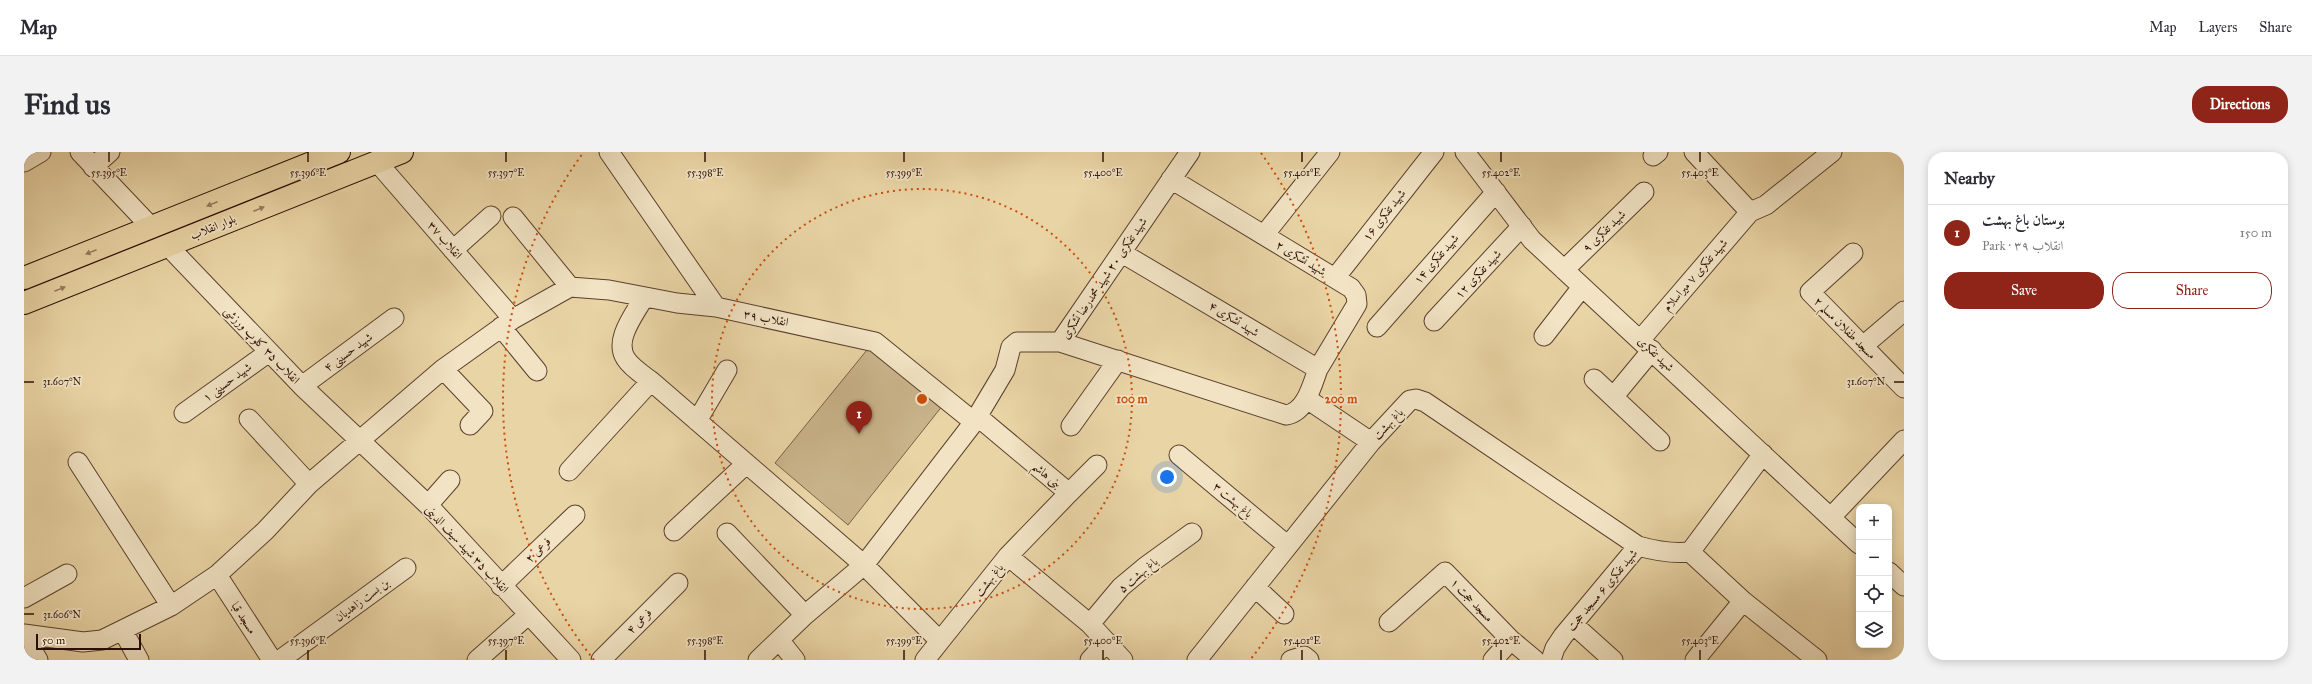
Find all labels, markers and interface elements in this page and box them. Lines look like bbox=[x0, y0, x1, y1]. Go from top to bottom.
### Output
text: Map bbox=[20, 16, 57, 39]
text: Map bbox=[2149, 19, 2177, 36]
text: Layers bbox=[2199, 19, 2237, 36]
text: Share bbox=[2259, 19, 2292, 36]
button: Directions bbox=[2192, 86, 2288, 123]
text: Find us bbox=[24, 87, 110, 122]
text: 55.395°E bbox=[91, 167, 127, 179]
text: 55.396°E bbox=[290, 167, 326, 179]
text: 55.397°E bbox=[488, 167, 524, 179]
text: 55.398°E bbox=[687, 167, 723, 179]
text: 55.399°E bbox=[886, 167, 922, 179]
text: 55.400°E bbox=[1083, 167, 1123, 179]
text: 55.401°E bbox=[1283, 167, 1321, 179]
text: 55.402°E bbox=[1482, 167, 1520, 179]
text: 55.403°E bbox=[1681, 167, 1719, 179]
text: Nearby bbox=[1944, 168, 1995, 189]
street label: شهید تفکری ۱۶ bbox=[1360, 187, 1409, 244]
one-way arrow bbox=[205, 201, 217, 207]
one-way arrow bbox=[253, 206, 264, 212]
street label: شهید تفکری ۹ bbox=[1580, 207, 1629, 256]
text: بوستان باغ بهشت bbox=[1982, 211, 2065, 229]
street label: بلوار انقلاب bbox=[188, 212, 238, 243]
street label: شهید تفکری ۲۰ شهید محمدرضا تشکری bbox=[1058, 215, 1151, 342]
street label: انقلاب ۳۷ bbox=[424, 218, 465, 263]
text: 1 bbox=[1954, 225, 1960, 241]
text: 150 m bbox=[2240, 225, 2272, 241]
street label: شهید تفکری ۱۴ bbox=[1411, 231, 1462, 287]
street label: شهید تفکری ۷ میراسلام bbox=[1660, 236, 1733, 317]
street label: شهید تشکری ۲ bbox=[1273, 238, 1329, 279]
text: Park · انقلاب ۳۹ bbox=[1982, 238, 2063, 254]
street label: شهید تفکری ۱۲ bbox=[1452, 247, 1505, 302]
one-way arrow bbox=[85, 249, 97, 255]
button: Save bbox=[1944, 272, 2104, 309]
button: Share bbox=[2112, 272, 2272, 309]
one-way arrow bbox=[55, 285, 67, 291]
street label: مسجد طفلان مسلم ۲ bbox=[1807, 294, 1879, 366]
street label: شهید تشکری ۴ bbox=[1206, 299, 1262, 340]
street label: انقلاب ۳۵ کلوپ ورزشی bbox=[220, 303, 303, 388]
street label: انقلاب ۳۹ bbox=[742, 307, 790, 330]
street label: شهید حسینی ۴ bbox=[321, 330, 376, 376]
street label: شهید تفکری bbox=[1634, 334, 1677, 375]
street label: شهید حسینی ۱ bbox=[200, 360, 255, 406]
text: 31.607°N bbox=[43, 376, 82, 388]
text: 31.607°N bbox=[1847, 376, 1886, 388]
centre of rings bbox=[915, 392, 929, 406]
text: 100 m bbox=[1116, 392, 1149, 406]
text: 200 m bbox=[1325, 392, 1358, 406]
pin: 1 bbox=[846, 401, 872, 434]
street label: باغ بهشت bbox=[1370, 405, 1409, 445]
street label: بنی هاشم bbox=[1026, 459, 1064, 495]
your location bbox=[1157, 467, 1177, 487]
street label: باغ بهشت ۳ bbox=[1208, 479, 1256, 524]
street label: انقلاب ۳۵ شهید سیف الدینی bbox=[422, 502, 512, 597]
map controls bbox=[1856, 504, 1892, 648]
button: + bbox=[1856, 504, 1892, 540]
street label: فرعی ۲ bbox=[522, 534, 554, 566]
button: − bbox=[1856, 540, 1892, 576]
street label: شهید تفکری ۶ مسجد حجت bbox=[1564, 546, 1641, 634]
street label: باغ بهشت ۵ bbox=[1115, 554, 1163, 599]
street label: باغ بهشت bbox=[972, 561, 1009, 602]
street label: بن بست زاهدیان bbox=[332, 575, 393, 625]
street label: مسجد حجت ۱ bbox=[1448, 575, 1496, 625]
button: locate bbox=[1856, 576, 1892, 612]
street label: مسجد قبا bbox=[229, 599, 259, 637]
street label: فرعی ۴ bbox=[623, 605, 655, 637]
text: 31.606°N bbox=[43, 609, 82, 621]
button: layers bbox=[1856, 612, 1892, 648]
scale bar bbox=[36, 632, 141, 651]
text: 50 m bbox=[42, 634, 65, 647]
text: 55.396°E bbox=[290, 635, 326, 647]
text: 55.397°E bbox=[488, 635, 524, 647]
text: 55.398°E bbox=[687, 635, 723, 647]
text: 55.399°E bbox=[886, 635, 922, 647]
text: 55.400°E bbox=[1083, 635, 1123, 647]
text: 55.401°E bbox=[1283, 635, 1321, 647]
text: 55.402°E bbox=[1482, 635, 1520, 647]
text: 55.403°E bbox=[1681, 635, 1719, 647]

